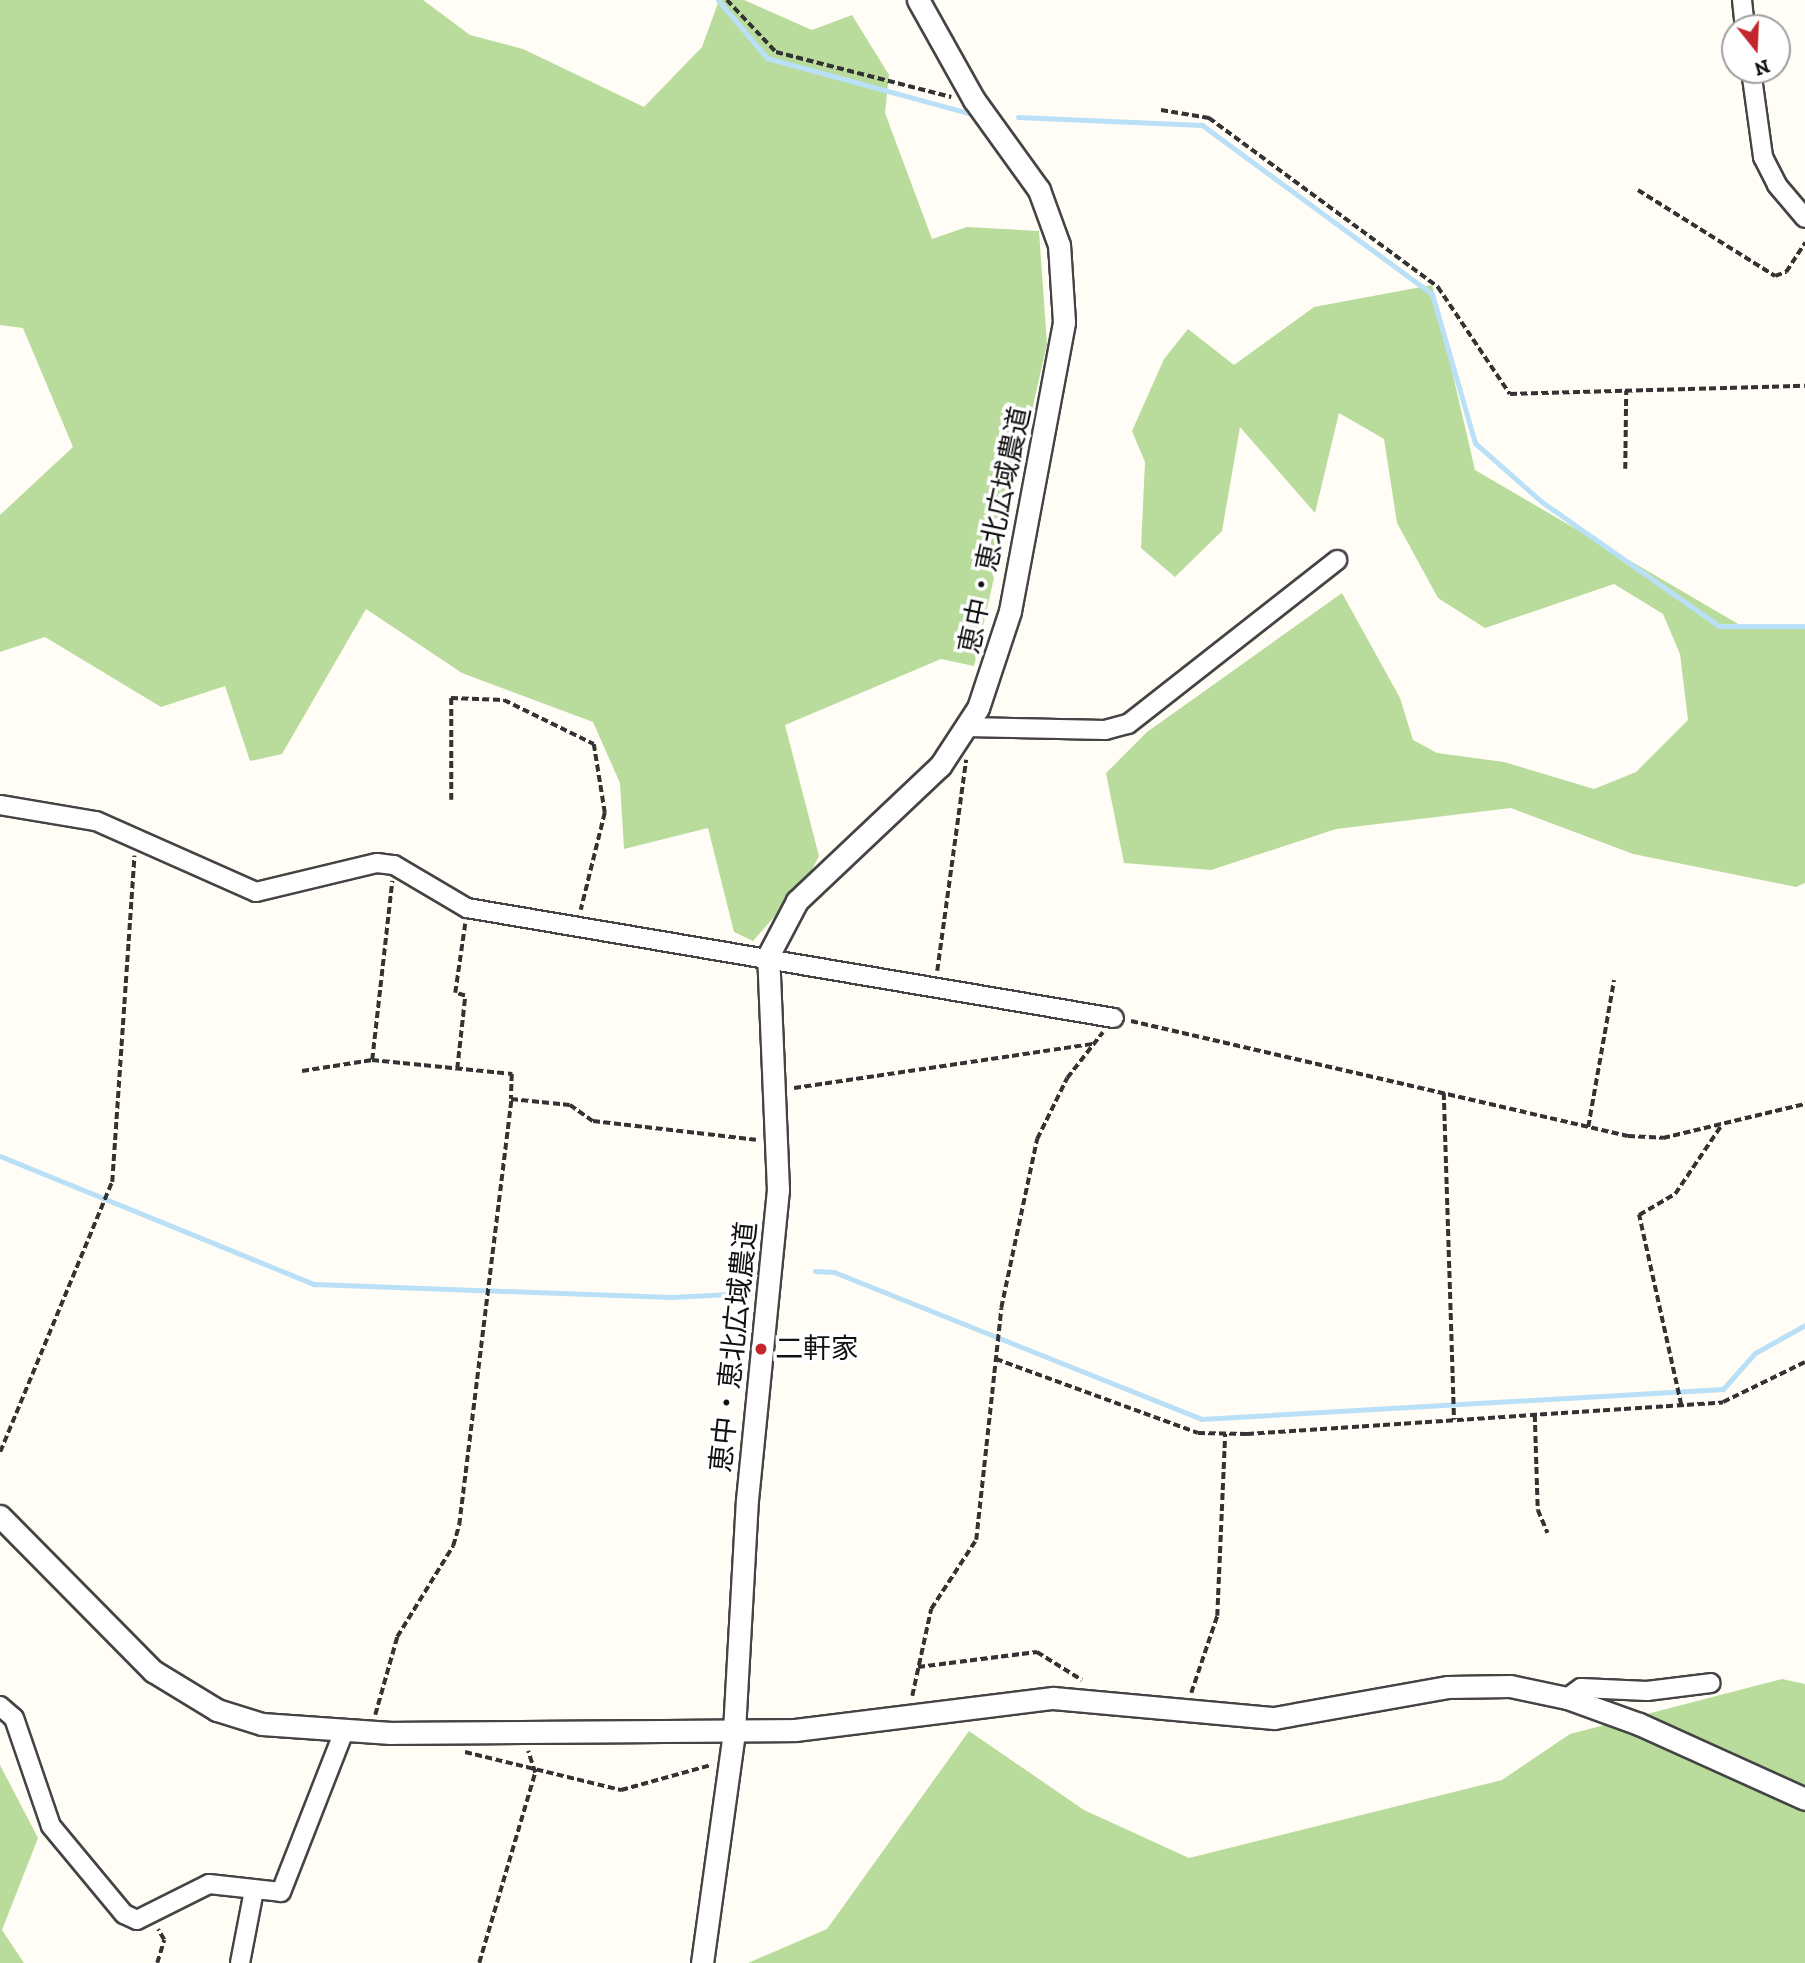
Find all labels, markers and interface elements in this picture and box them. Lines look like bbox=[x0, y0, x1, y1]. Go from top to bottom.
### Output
north arrow bbox=[1721, 14, 1791, 84]
text: N bbox=[1752, 54, 1772, 81]
street label: 恵中・恵北広域農道 bbox=[952, 403, 1038, 657]
street label: 恵中・恵北広域農道 bbox=[704, 1220, 764, 1474]
place label: 二軒家 bbox=[775, 1332, 859, 1366]
marker: 二軒家 bbox=[753, 1341, 769, 1357]

